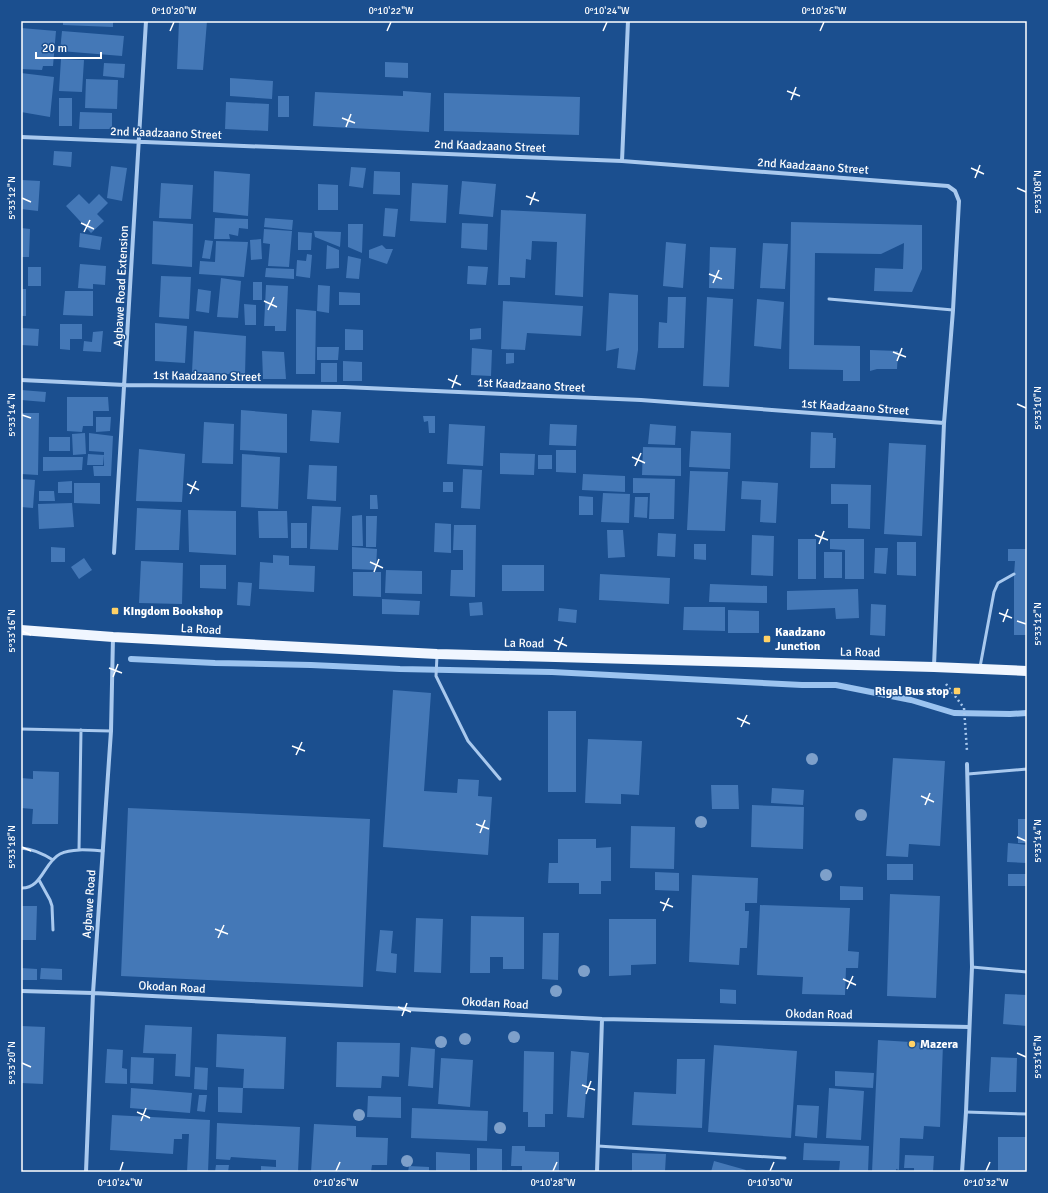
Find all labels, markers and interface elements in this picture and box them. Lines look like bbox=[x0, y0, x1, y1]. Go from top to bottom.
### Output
text: 0°10'20"W bbox=[151, 5, 197, 17]
text: 0°10'22"W bbox=[368, 5, 414, 17]
text: 0°10'24"W bbox=[584, 5, 630, 17]
text: 0°10'26"W bbox=[801, 5, 847, 17]
scale bar bbox=[36, 34, 101, 60]
text: 20 m bbox=[42, 41, 67, 56]
street label: 2nd Kaadzaano Street bbox=[110, 124, 222, 143]
street label: 2nd Kaadzaano Street bbox=[434, 137, 546, 156]
street label: 2nd Kaadzaano Street bbox=[757, 155, 869, 178]
text: 5°33'08"N bbox=[1032, 170, 1044, 214]
text: 5°33'12"N bbox=[6, 176, 18, 220]
street label: Agbawe Road Extension bbox=[111, 225, 132, 347]
street label: 1st Kaadzaano Street bbox=[153, 368, 261, 385]
street label: 1st Kaadzaano Street bbox=[476, 375, 586, 396]
text: 5°33'10"N bbox=[1032, 386, 1044, 430]
text: 5°33'14"N bbox=[6, 393, 18, 437]
street label: 1st Kaadzaano Street bbox=[800, 396, 910, 419]
text: 5°33'12"N bbox=[1032, 602, 1044, 646]
place label: KIngdom Bookshop bbox=[123, 604, 224, 619]
marker: KIngdom Bookshop bbox=[110, 606, 120, 616]
text: 5°33'16"N bbox=[6, 609, 18, 653]
street label: La Road bbox=[180, 621, 222, 638]
place label: Kaadzano Junction bbox=[775, 625, 826, 654]
marker: Kaadzano Junction bbox=[762, 634, 772, 644]
street label: La Road bbox=[504, 636, 544, 651]
street label: La Road bbox=[840, 645, 880, 660]
place label: Rigal Bus stop bbox=[875, 684, 950, 699]
marker: Rigal Bus stop bbox=[952, 686, 962, 696]
text: 5°33'14"N bbox=[1032, 819, 1044, 863]
text: 5°33'18"N bbox=[6, 825, 18, 869]
street label: Agbawe Road bbox=[80, 869, 99, 939]
street label: Okodan Road bbox=[138, 978, 206, 997]
street label: Okodan Road bbox=[461, 994, 529, 1013]
street label: Okodan Road bbox=[785, 1006, 853, 1023]
text: 5°33'16"N bbox=[1032, 1035, 1044, 1079]
place label: Mazera bbox=[920, 1037, 958, 1052]
marker: Mazera bbox=[907, 1039, 917, 1049]
text: 5°33'20"N bbox=[6, 1041, 18, 1085]
text: 0°10'24"W bbox=[97, 1177, 143, 1189]
text: 0°10'26"W bbox=[313, 1177, 359, 1189]
text: 0°10'28"W bbox=[530, 1177, 576, 1189]
text: 0°10'30"W bbox=[747, 1177, 793, 1189]
text: 0°10'32"W bbox=[963, 1177, 1009, 1189]

